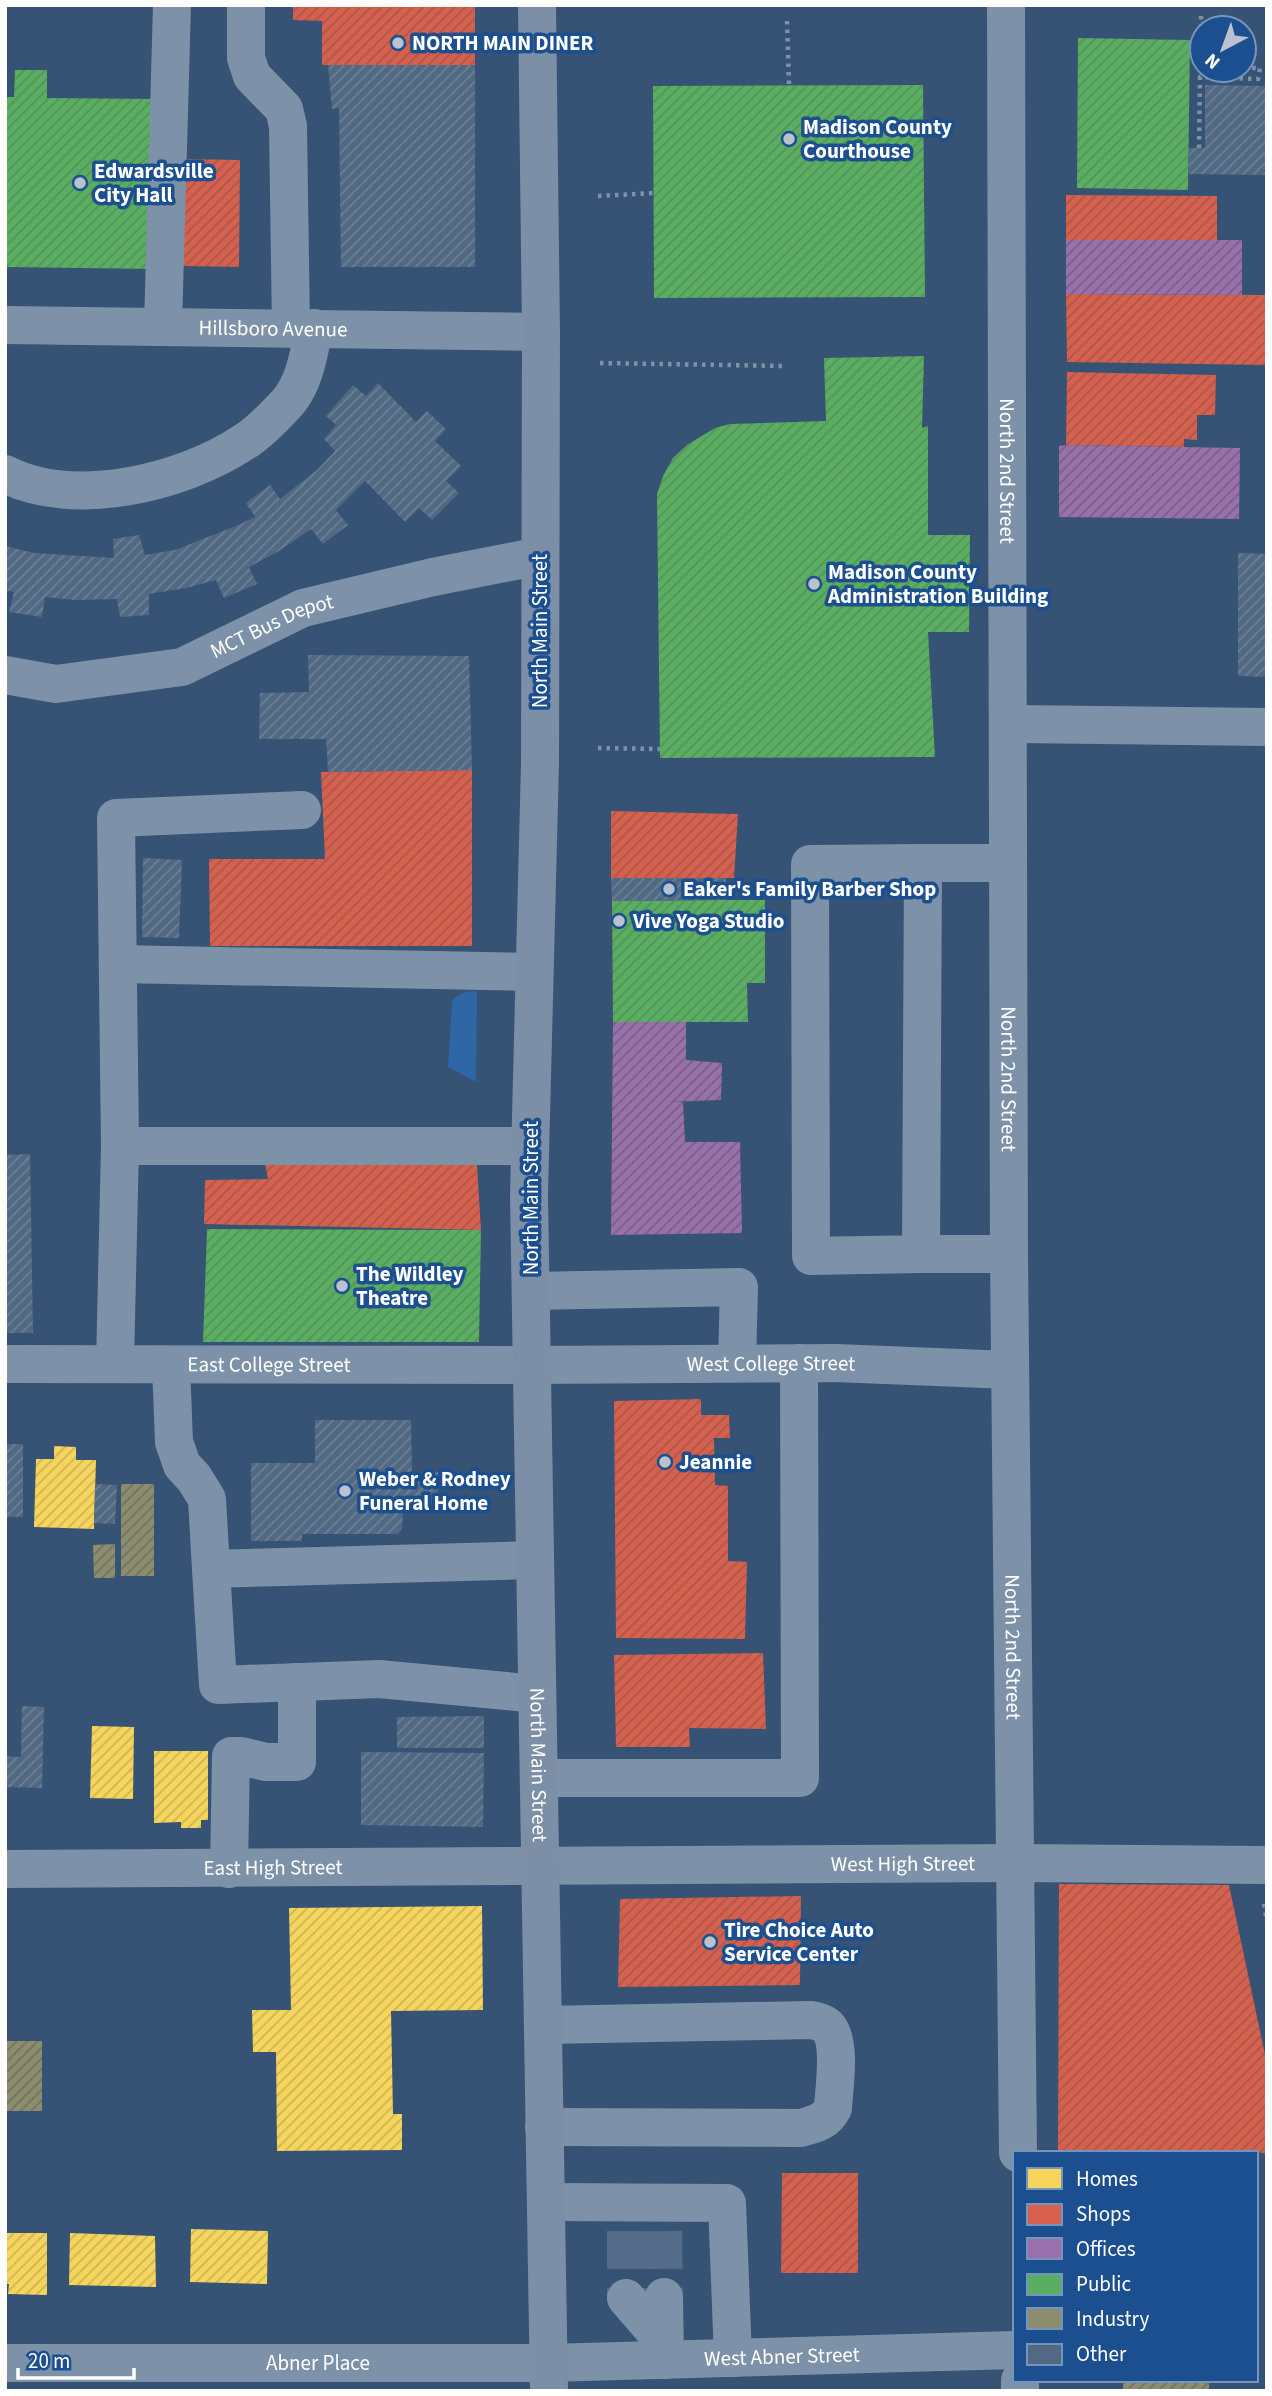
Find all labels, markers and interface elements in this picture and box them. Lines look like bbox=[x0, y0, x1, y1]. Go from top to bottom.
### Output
north arrow bbox=[1188, 14, 1258, 84]
place label: NORTH MAIN DINER bbox=[412, 28, 593, 58]
marker: NORTH MAIN DINER bbox=[390, 35, 406, 51]
text: N bbox=[1199, 46, 1226, 75]
place label: Madison County Courthouse bbox=[803, 112, 952, 166]
marker: Madison County Courthouse bbox=[781, 131, 797, 147]
place label: Edwardsville City Hall bbox=[94, 156, 214, 210]
marker: Edwardsville City Hall bbox=[72, 175, 88, 191]
street label: Hillsboro Avenue bbox=[198, 313, 348, 344]
street label: North 2nd Street bbox=[992, 398, 1022, 544]
street label: North Main Street bbox=[525, 554, 555, 708]
place label: Madison County Administration Building bbox=[827, 557, 1048, 611]
marker: Madison County Administration Building bbox=[806, 576, 822, 592]
street label: MCT Bus Depot bbox=[205, 586, 336, 666]
place label: Eaker's Family Barber Shop bbox=[683, 874, 936, 904]
marker: Eaker's Family Barber Shop bbox=[661, 881, 677, 897]
place label: Vive Yoga Studio bbox=[632, 906, 785, 936]
marker: Vive Yoga Studio bbox=[611, 913, 627, 929]
street label: North 2nd Street bbox=[993, 1006, 1024, 1152]
street label: North Main Street bbox=[516, 1121, 546, 1275]
place label: The Wildley Theatre bbox=[356, 1259, 463, 1313]
marker: The Wildley Theatre bbox=[334, 1278, 350, 1294]
street label: West College Street bbox=[687, 1348, 856, 1379]
street label: East College Street bbox=[187, 1349, 351, 1380]
place label: Jeannie bbox=[679, 1447, 752, 1477]
marker: Jeannie bbox=[657, 1454, 673, 1470]
place label: Weber & Rodney Funeral Home bbox=[359, 1464, 511, 1518]
marker: Weber & Rodney Funeral Home bbox=[337, 1483, 353, 1499]
street label: North 2nd Street bbox=[997, 1574, 1029, 1720]
street label: North Main Street bbox=[522, 1687, 555, 1842]
street label: West High Street bbox=[831, 1848, 975, 1879]
street label: East High Street bbox=[203, 1852, 343, 1883]
place label: Tire Choice Auto Service Center bbox=[724, 1915, 874, 1969]
marker: Tire Choice Auto Service Center bbox=[702, 1934, 718, 1950]
legend bbox=[1013, 2151, 1258, 2382]
text: Homes bbox=[1076, 2164, 1138, 2194]
text: Shops bbox=[1076, 2199, 1131, 2229]
text: Offices bbox=[1076, 2234, 1136, 2264]
text: Public bbox=[1076, 2269, 1131, 2299]
text: Industry bbox=[1076, 2304, 1149, 2334]
scale bar bbox=[18, 2336, 133, 2380]
street label: West Abner Street bbox=[704, 2339, 860, 2374]
text: Other bbox=[1076, 2339, 1127, 2369]
text: 20 m bbox=[28, 2346, 70, 2376]
street label: Abner Place bbox=[266, 2348, 370, 2378]

